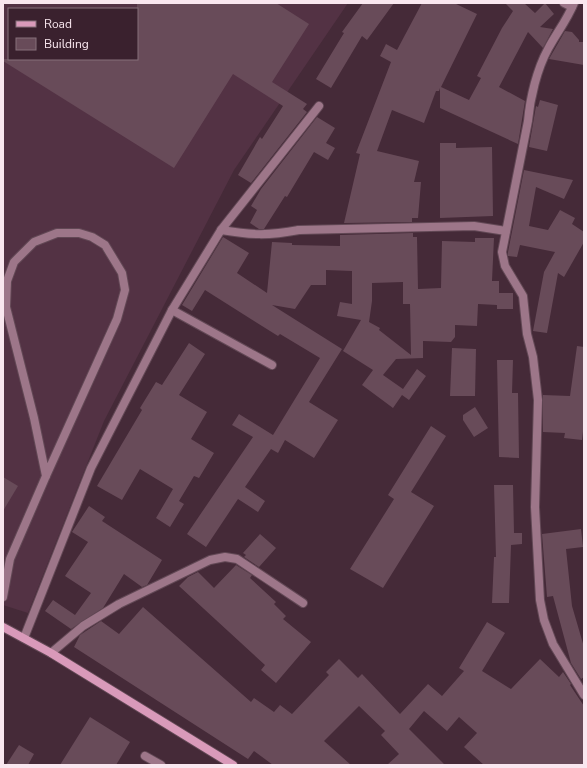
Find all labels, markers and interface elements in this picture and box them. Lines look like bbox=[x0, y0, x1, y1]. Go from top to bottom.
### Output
legend bbox=[8, 8, 138, 60]
text: Road bbox=[44, 16, 72, 32]
text: Building bbox=[44, 36, 89, 52]

